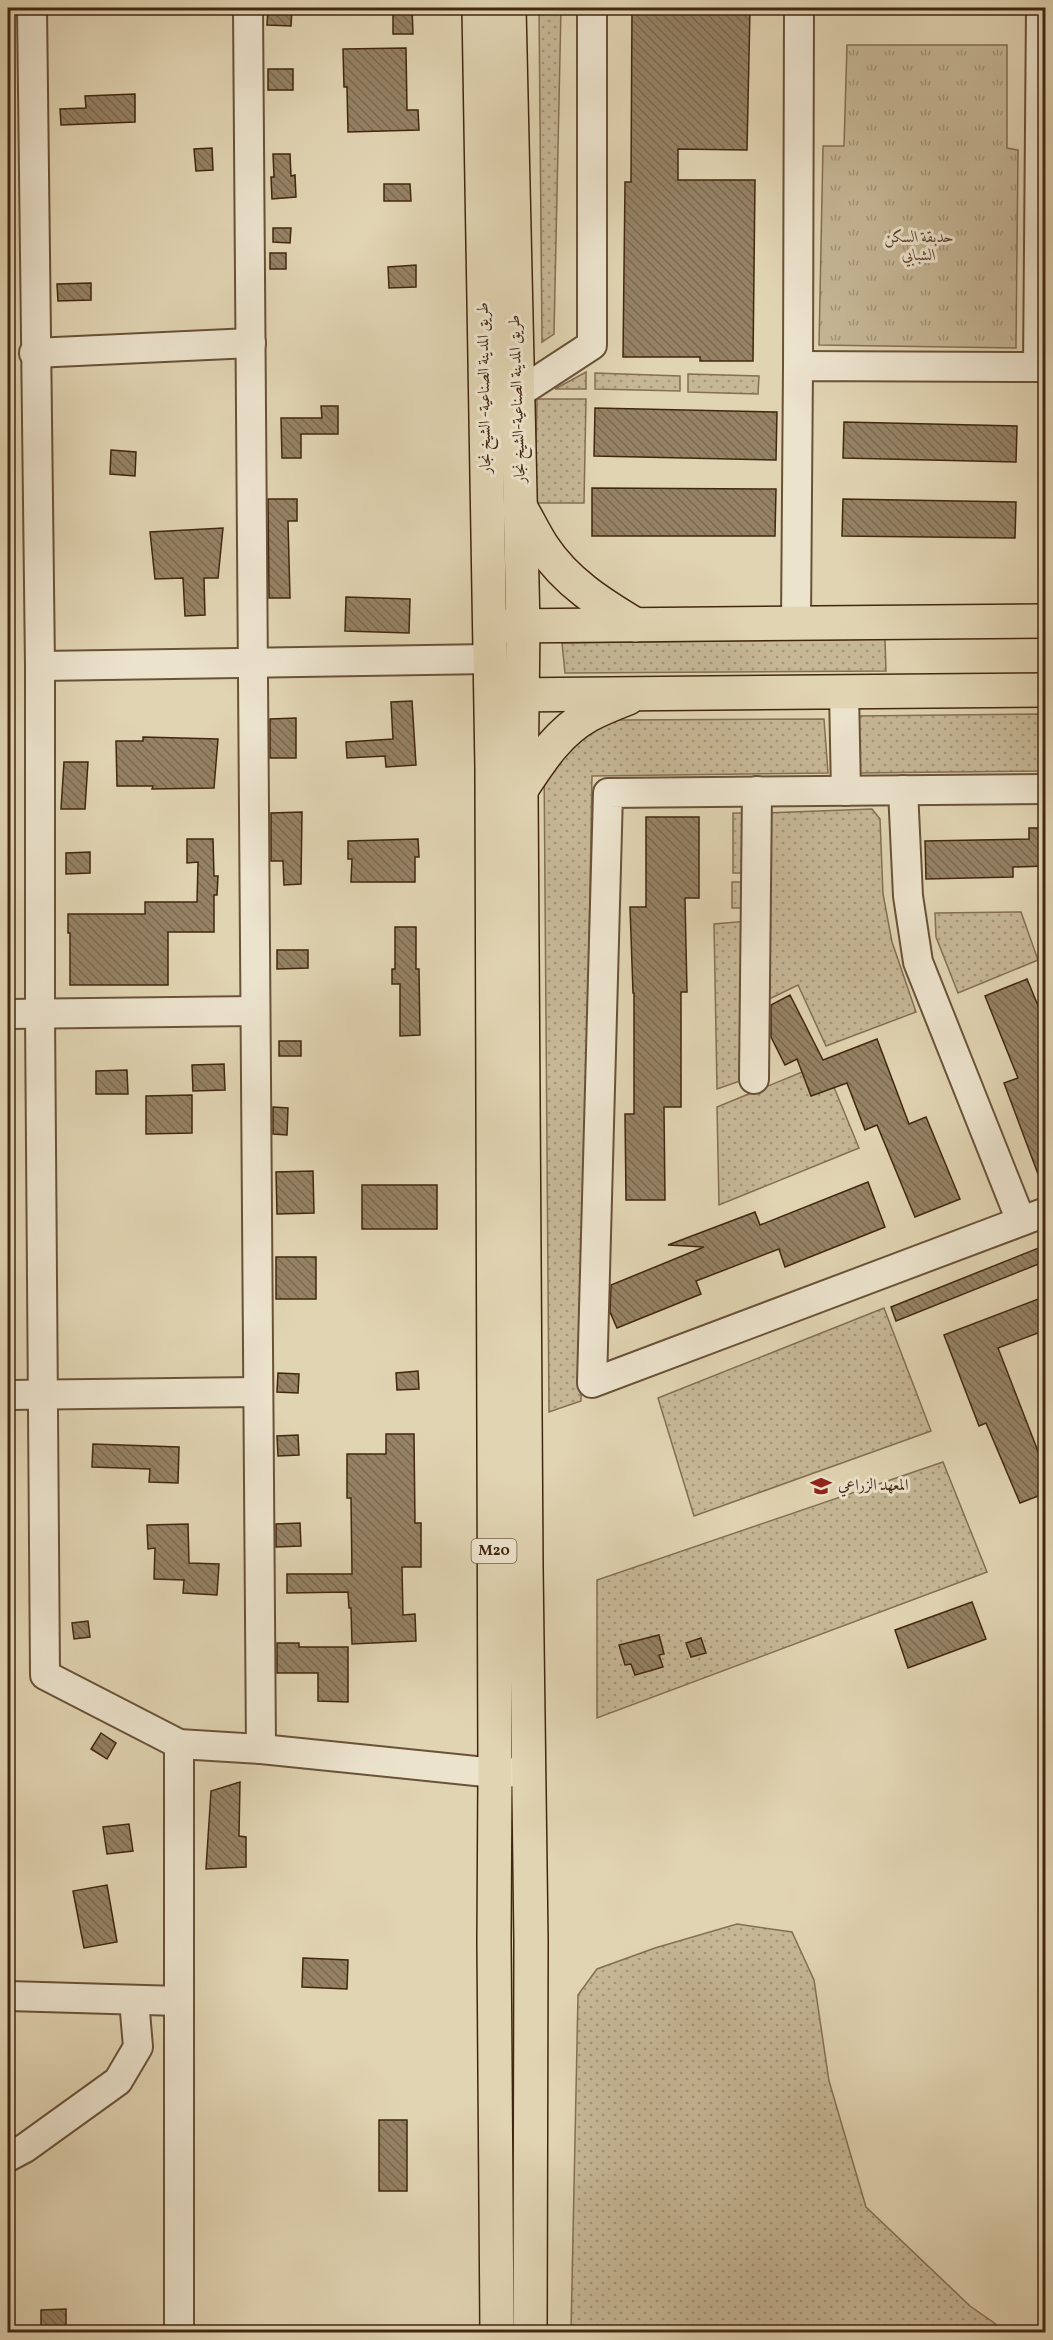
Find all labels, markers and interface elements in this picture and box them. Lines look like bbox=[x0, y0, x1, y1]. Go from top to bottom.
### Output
park label: حدبقة السكن الشبابي bbox=[884, 227, 954, 267]
street label: طريق المدينة الصناعية- الشيخ نجار bbox=[473, 302, 500, 476]
street label: طريق المدينة الصناعية-الشيخ نجار bbox=[504, 314, 534, 486]
school or university icon: المعهد الزراعي bbox=[809, 1474, 833, 1498]
place label: المعهد الزراعي bbox=[838, 1475, 909, 1497]
road number: M20 bbox=[472, 1539, 516, 1563]

